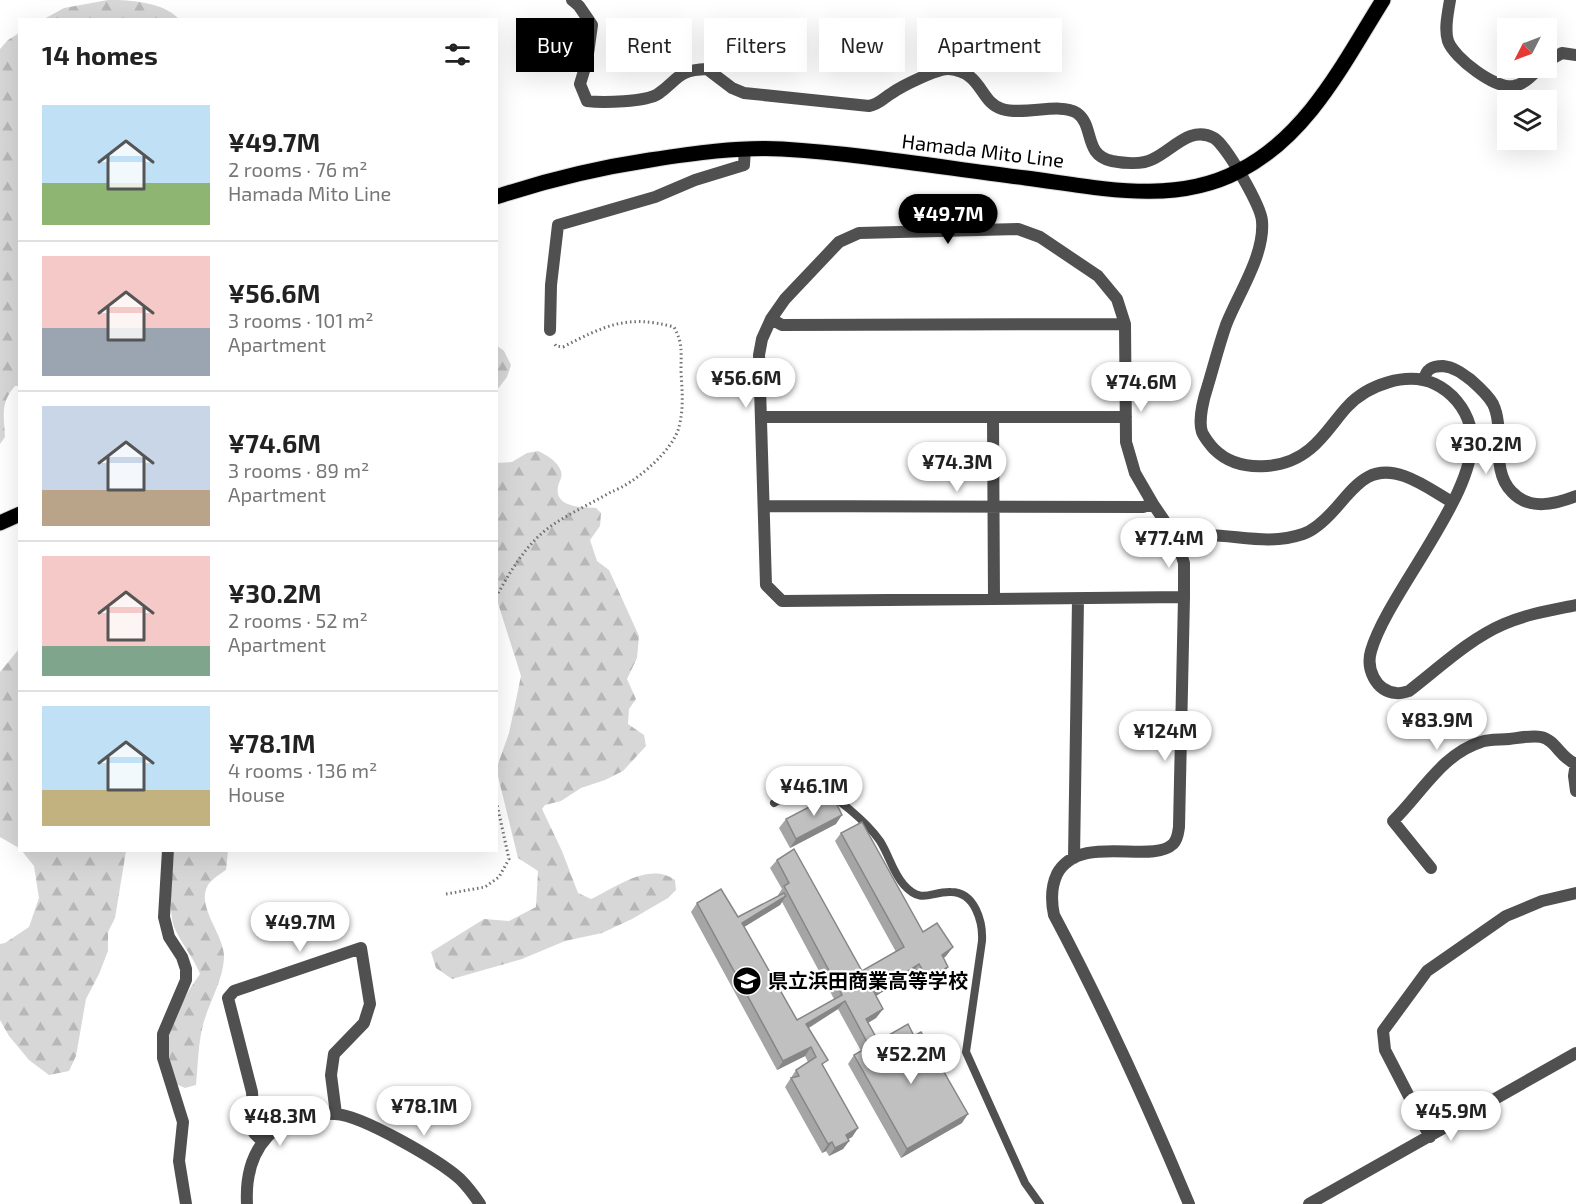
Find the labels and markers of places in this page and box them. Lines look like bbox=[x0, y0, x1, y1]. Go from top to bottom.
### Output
pin: ¥49.7M bbox=[899, 194, 997, 245]
pin: ¥56.6M bbox=[697, 358, 795, 409]
pin: ¥74.6M bbox=[1092, 362, 1190, 413]
pin: ¥30.2M bbox=[1437, 424, 1535, 475]
pin: ¥74.3M bbox=[908, 442, 1006, 493]
pin: ¥77.4M bbox=[1120, 518, 1218, 569]
pin: ¥83.9M bbox=[1388, 700, 1486, 751]
pin: ¥124M bbox=[1123, 711, 1207, 762]
pin: ¥46.1M bbox=[765, 766, 863, 817]
pin: ¥49.7M bbox=[251, 902, 349, 953]
school or university icon: 県立浜田商業高等学校 bbox=[731, 965, 763, 997]
place label: 県立浜田商業高等学校 bbox=[768, 968, 968, 992]
pin: ¥52.2M bbox=[862, 1034, 960, 1085]
pin: ¥78.1M bbox=[375, 1086, 473, 1137]
pin: ¥45.9M bbox=[1402, 1091, 1500, 1142]
pin: ¥48.3M bbox=[231, 1096, 329, 1147]

